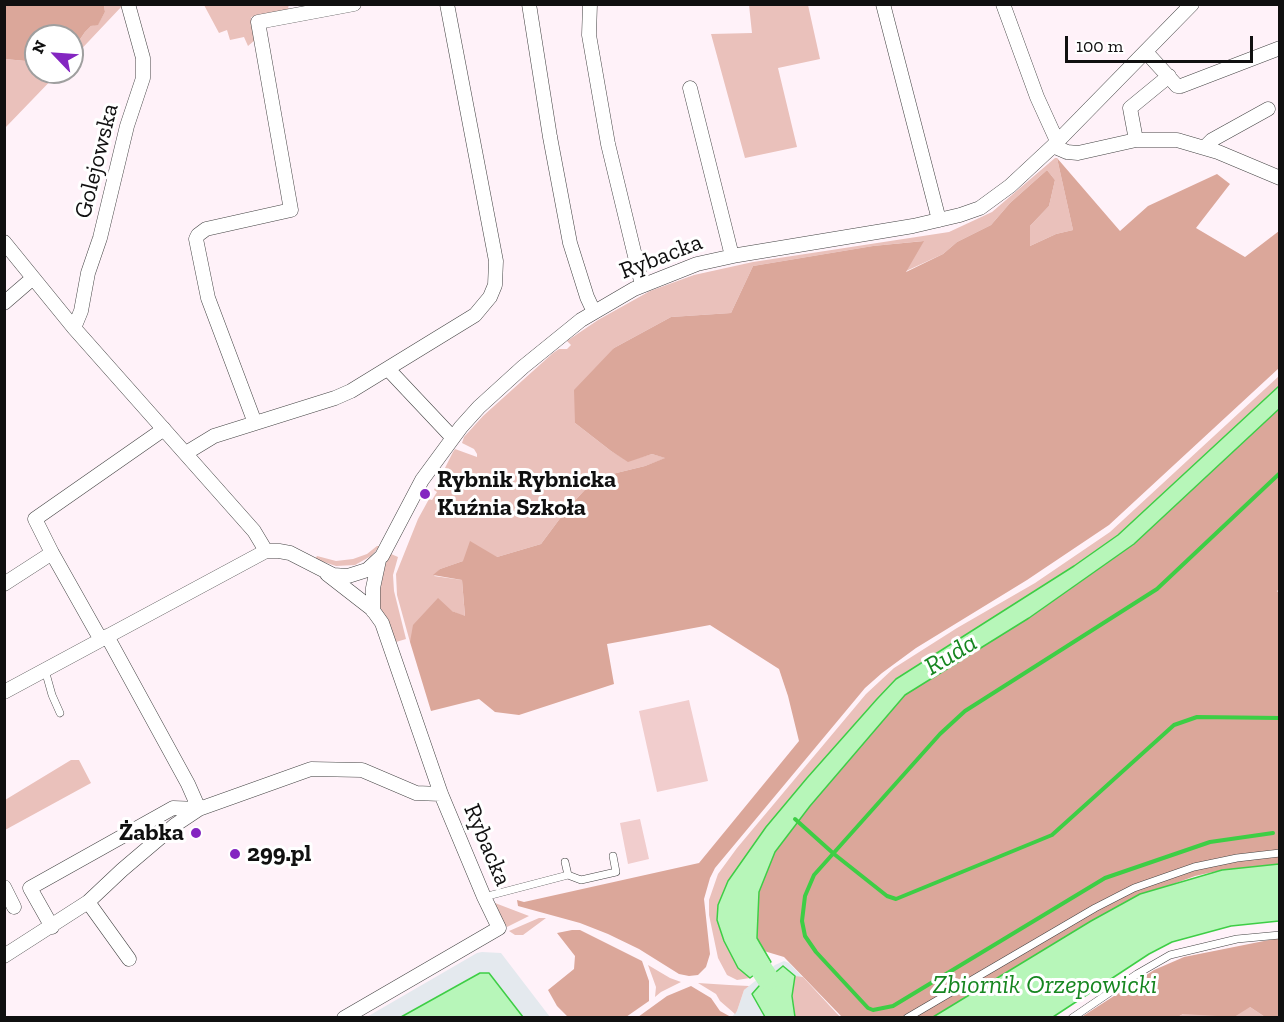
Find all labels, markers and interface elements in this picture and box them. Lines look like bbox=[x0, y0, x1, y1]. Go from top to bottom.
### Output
north arrow bbox=[24, 24, 84, 84]
scale bar bbox=[1068, 24, 1256, 62]
text: 100 m bbox=[1076, 35, 1123, 57]
text: N bbox=[28, 38, 50, 57]
street label: Golejowska bbox=[69, 101, 125, 221]
street label: Rybacka bbox=[616, 228, 706, 286]
place label: Rybnik Rybnicka Kuźnia Szkoła bbox=[437, 466, 616, 522]
marker: Rybnik Rybnicka Kuźnia Szkoła bbox=[418, 487, 432, 501]
water label: Ruda bbox=[919, 627, 983, 683]
street label: Rybacka bbox=[457, 800, 517, 890]
place label: Żabka bbox=[119, 819, 184, 847]
marker: Żabka bbox=[189, 826, 203, 840]
place label: 299.pl bbox=[247, 840, 311, 868]
marker: 299.pl bbox=[228, 847, 242, 861]
water label: Zbiornik Orzepowicki bbox=[933, 970, 1157, 1002]

